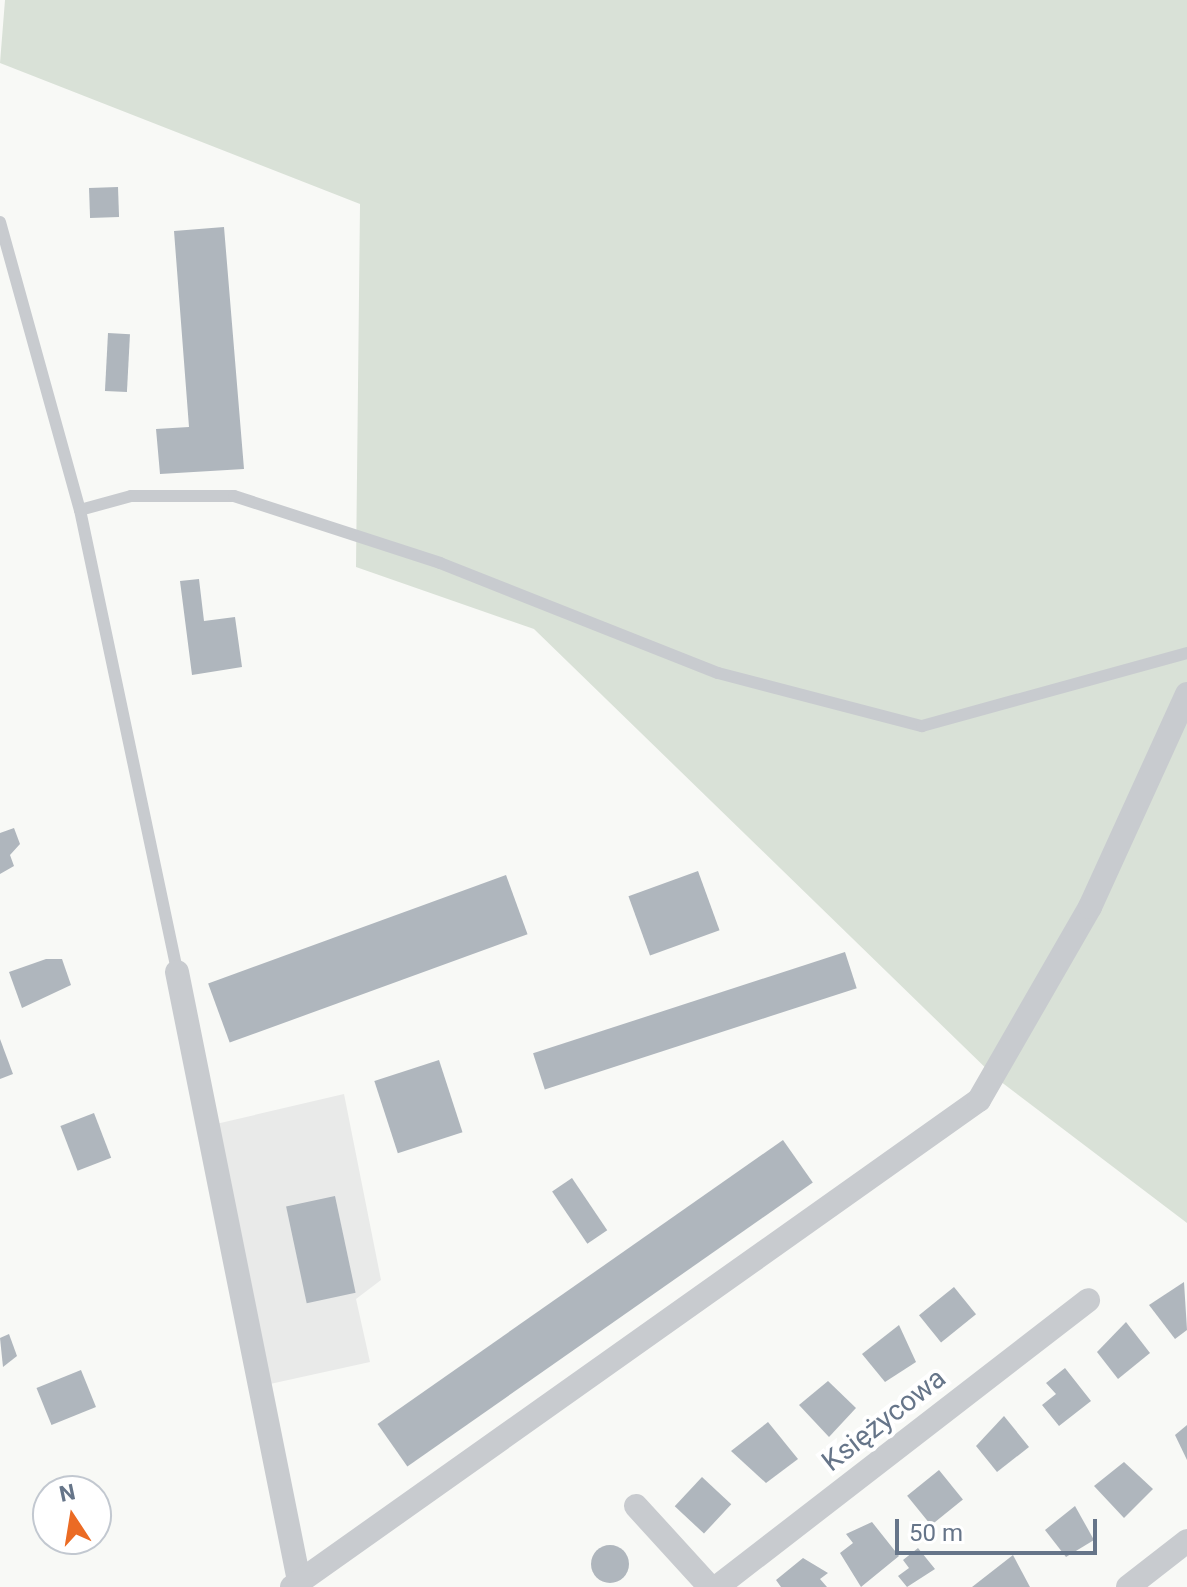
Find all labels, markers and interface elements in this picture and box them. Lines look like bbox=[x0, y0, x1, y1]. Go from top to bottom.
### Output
street label: Księżycowa bbox=[816, 1361, 952, 1479]
north arrow bbox=[32, 1475, 112, 1555]
text: N bbox=[57, 1479, 78, 1507]
scale bar bbox=[899, 1503, 1101, 1553]
text: 50 m bbox=[909, 1519, 963, 1547]

